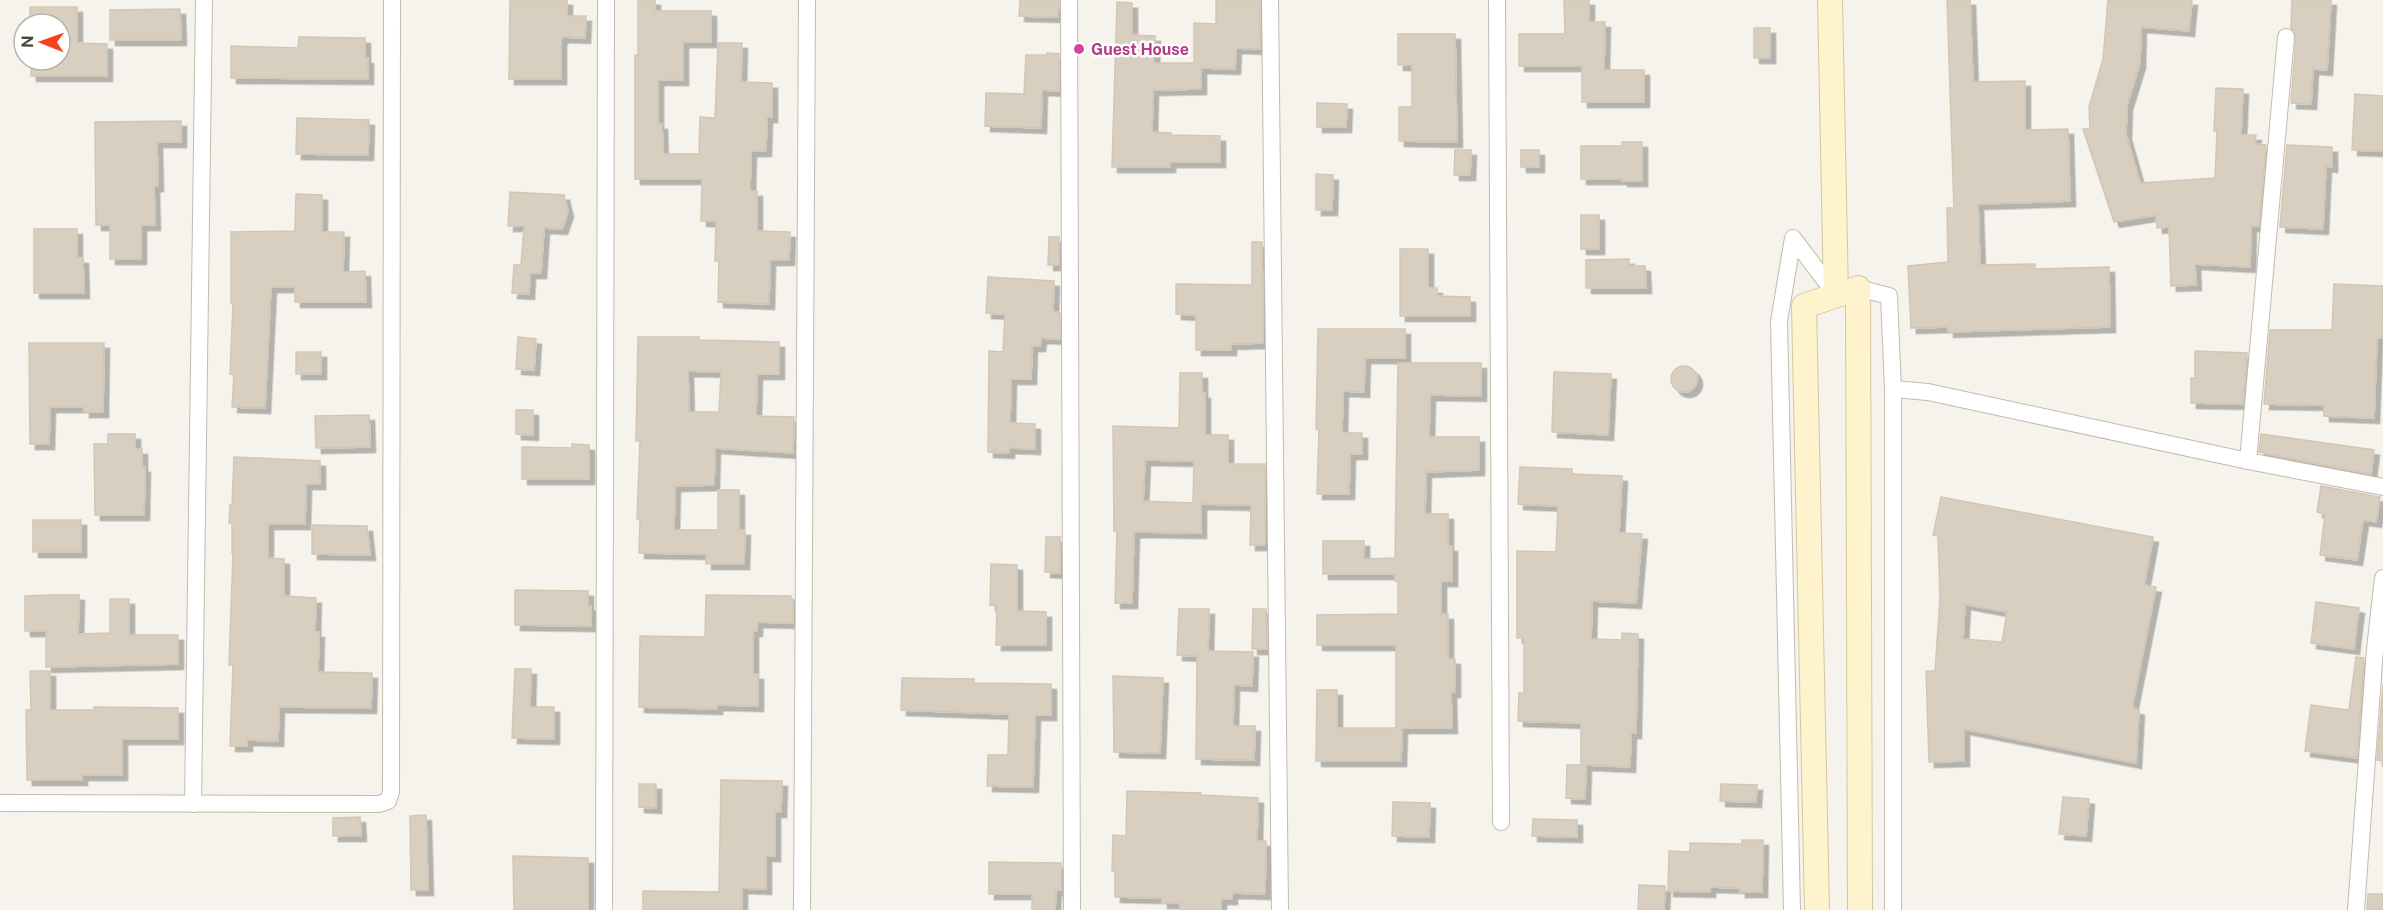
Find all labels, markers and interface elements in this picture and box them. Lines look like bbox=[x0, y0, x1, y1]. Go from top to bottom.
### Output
north arrow bbox=[12, 12, 72, 72]
text: N bbox=[18, 35, 37, 48]
place label: Guest House bbox=[1091, 40, 1189, 59]
marker: Guest House bbox=[1072, 42, 1086, 56]

